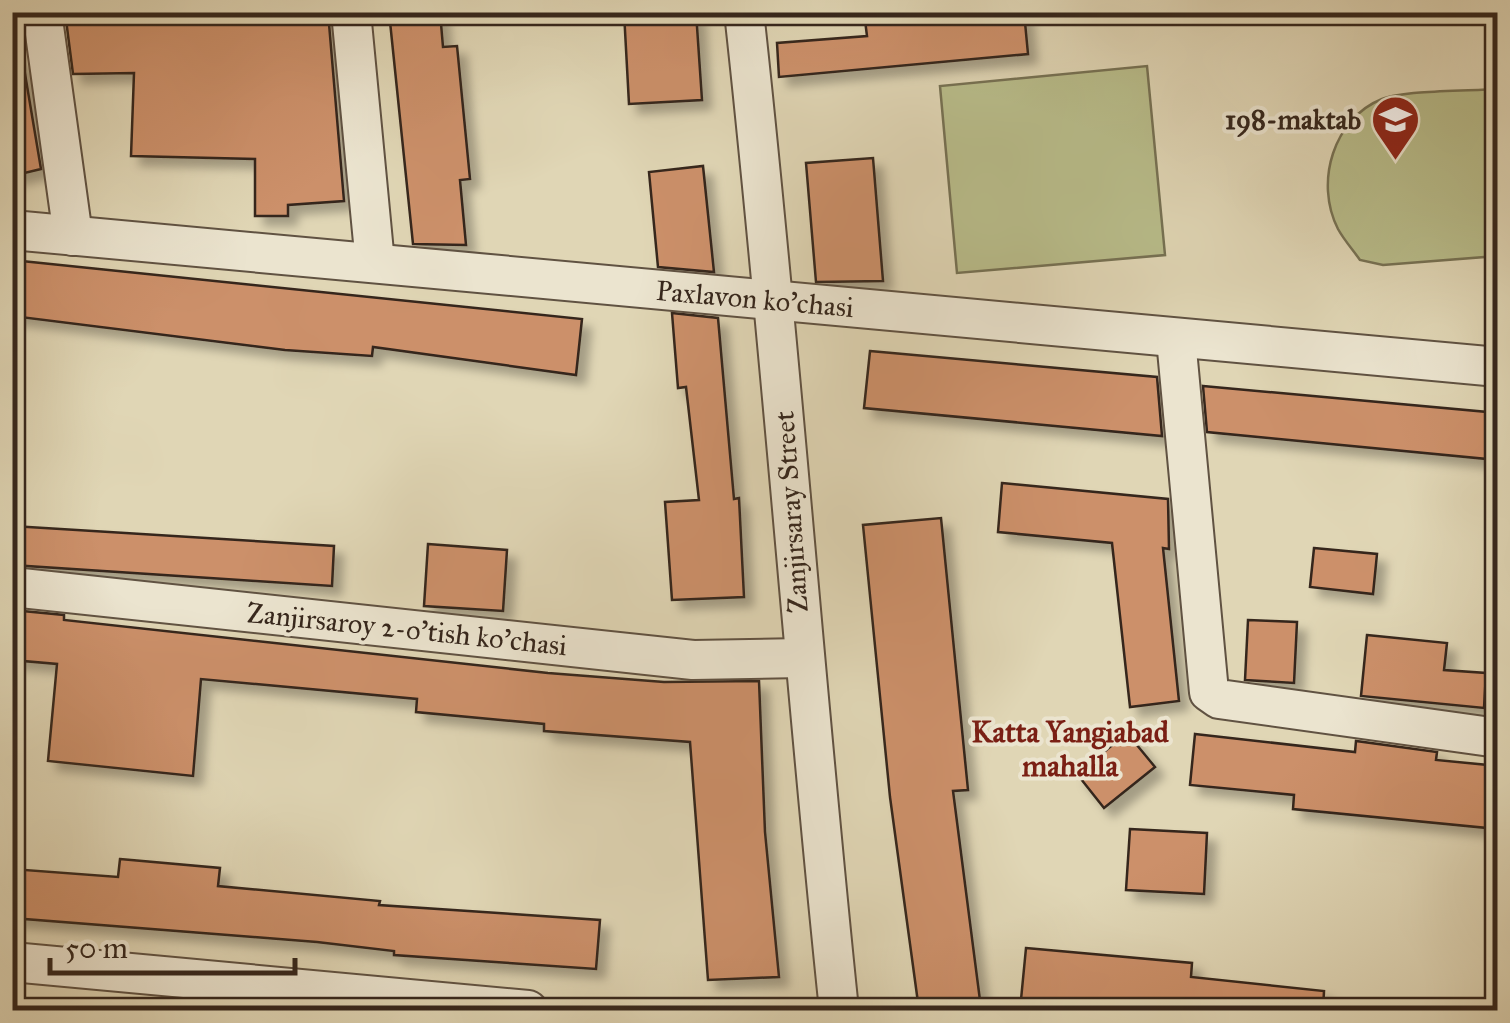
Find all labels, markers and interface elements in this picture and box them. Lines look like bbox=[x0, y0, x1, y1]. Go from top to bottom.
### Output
school or university icon: 198-maktab bbox=[1370, 93, 1422, 161]
place label: 198-maktab bbox=[1225, 102, 1361, 137]
street label: Paxlavon ko'chasi bbox=[655, 273, 856, 325]
street label: Zanjirsaray Street bbox=[766, 410, 816, 614]
street label: Zanjirsaroy 2-o'tish ko'chasi bbox=[245, 595, 569, 663]
district label: Katta Yangiabad mahalla bbox=[971, 714, 1170, 784]
scale bar bbox=[50, 913, 295, 975]
text: 50 m bbox=[65, 930, 128, 966]

